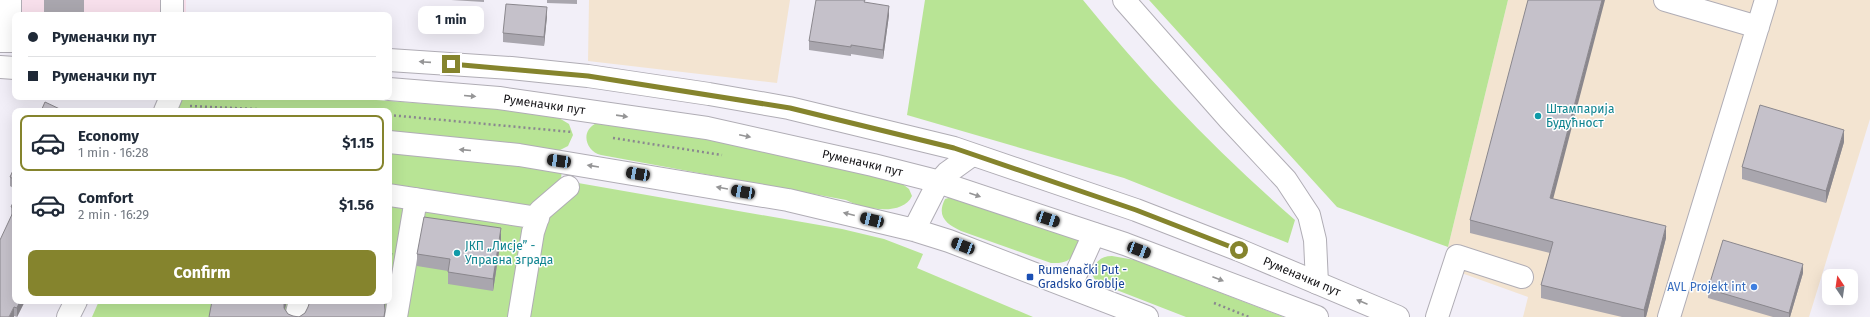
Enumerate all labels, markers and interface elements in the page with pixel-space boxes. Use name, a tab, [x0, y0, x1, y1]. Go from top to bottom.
callout: 1 min	[418, 6, 484, 34]
text: 1 min	[435, 12, 467, 27]
text: Руменачки пут	[52, 28, 156, 46]
route end	[442, 55, 460, 73]
one-way arrow	[418, 59, 431, 66]
text: Руменачки пут	[52, 67, 156, 85]
street label: Руменачки пут	[502, 92, 587, 117]
one-way arrow	[464, 93, 476, 99]
place label: Штампарија Будућност	[1546, 102, 1614, 130]
marker: Штампарија Будућност	[1533, 111, 1543, 121]
one-way arrow	[616, 113, 629, 119]
icon: car	[30, 125, 66, 161]
text: Economy	[78, 127, 139, 145]
one-way arrow	[739, 133, 751, 139]
text: $1.15	[342, 134, 374, 152]
text: 1 min · 16:28	[78, 145, 149, 160]
one-way arrow	[458, 146, 471, 153]
street label: Руменачки пут	[821, 147, 905, 180]
car	[546, 153, 572, 169]
one-way arrow	[587, 163, 600, 169]
car	[625, 166, 651, 182]
car	[730, 184, 756, 200]
one-way arrow	[715, 185, 728, 191]
icon: car	[30, 187, 66, 223]
text: Comfort	[78, 189, 134, 207]
one-way arrow	[970, 192, 982, 198]
text: $1.56	[339, 196, 374, 214]
text: 2 min · 16:29	[78, 207, 149, 222]
car	[1035, 210, 1061, 228]
one-way arrow	[843, 211, 855, 217]
car	[859, 211, 885, 229]
car	[950, 236, 976, 256]
place label: ЈКП „Лисје” - Управна зграда	[465, 239, 553, 267]
car	[1126, 240, 1152, 260]
route start	[1230, 241, 1248, 259]
marker: ЈКП „Лисје” - Управна зграда	[452, 248, 462, 258]
button: Confirm	[28, 250, 376, 296]
street label: Руменачки пут	[1261, 254, 1343, 299]
place label: Rumenački Put - Gradsko Groblje	[1038, 263, 1127, 291]
north arrow	[1822, 269, 1858, 305]
map controls	[1822, 269, 1858, 305]
marker: Rumenački Put - Gradsko Groblje	[1025, 272, 1035, 282]
one-way arrow	[1212, 277, 1224, 283]
place label: AVL Projekt int	[1667, 280, 1747, 294]
marker: AVL Projekt int	[1749, 282, 1759, 292]
one-way arrow	[1357, 299, 1368, 305]

